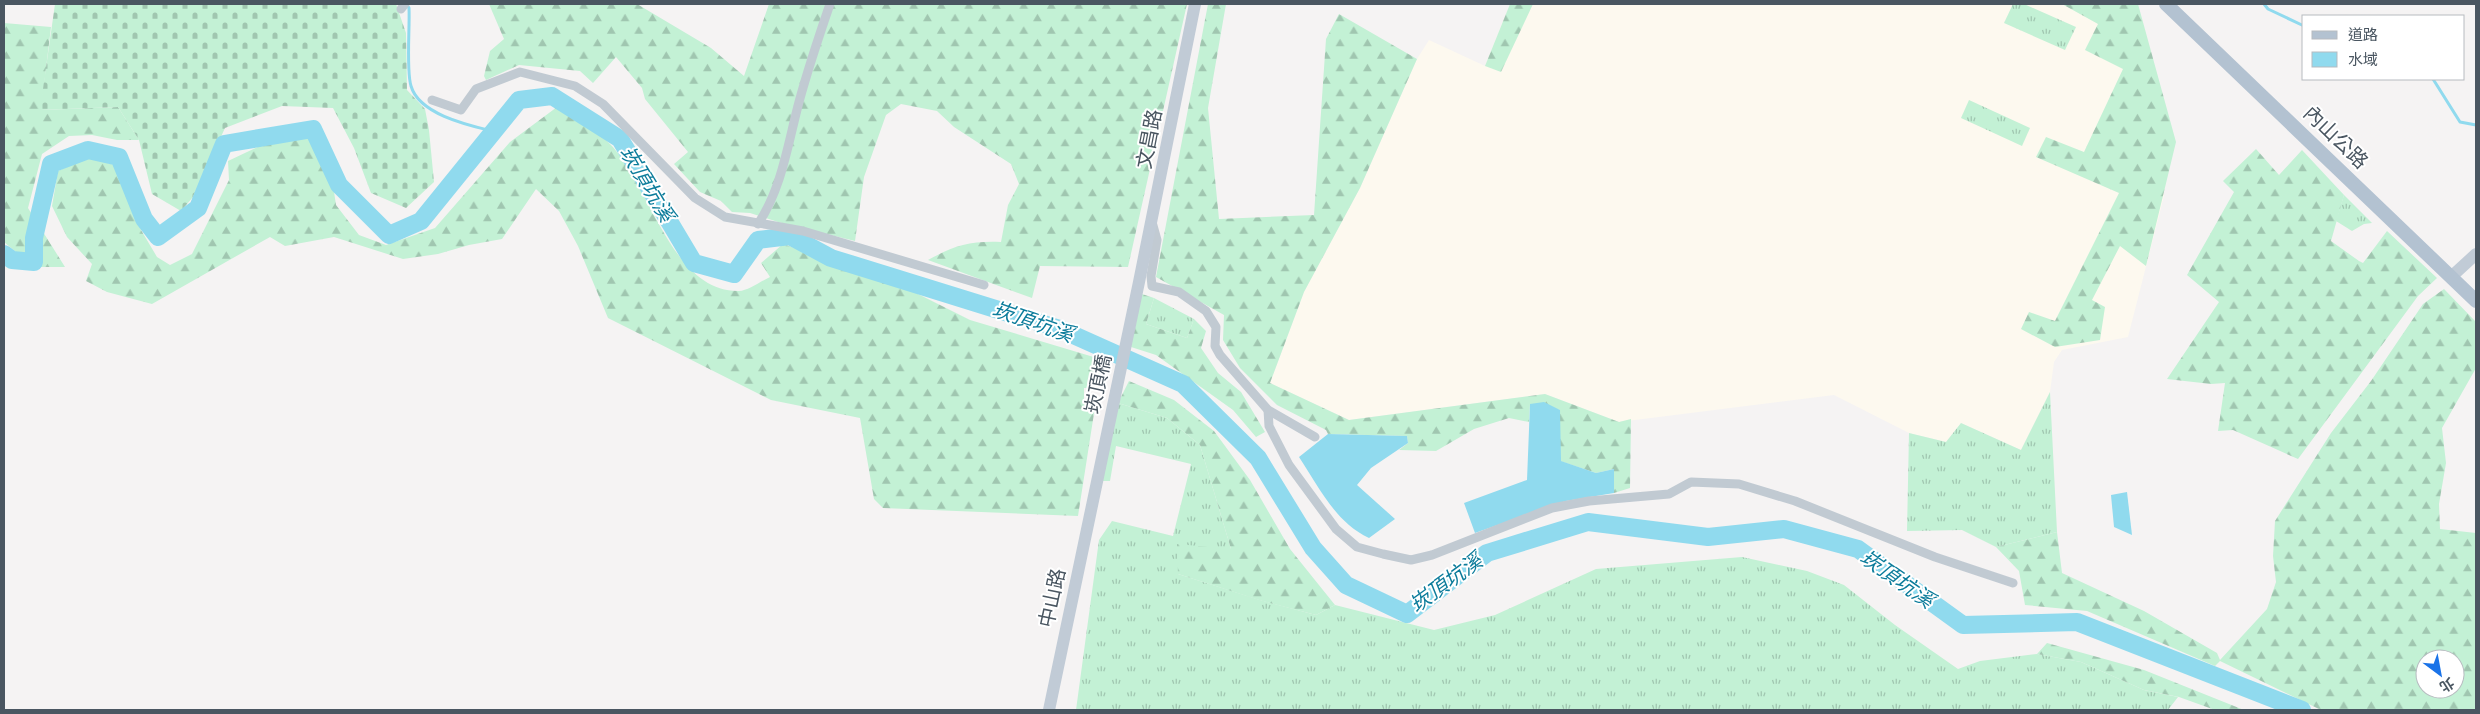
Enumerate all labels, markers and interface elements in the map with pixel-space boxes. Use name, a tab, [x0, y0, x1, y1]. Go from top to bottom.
legend	[2302, 15, 2465, 80]
text: 道路	[2348, 24, 2378, 46]
text: 水域	[2348, 49, 2378, 71]
street label: 內山公路	[2297, 99, 2374, 176]
street label: 文昌路	[1130, 107, 1169, 171]
water label: 崁頂坑溪	[613, 140, 683, 230]
water label: 崁頂坑溪	[988, 294, 1080, 351]
street label: 崁頂橋	[1078, 352, 1119, 416]
water label: 崁頂坑溪	[1854, 543, 1942, 617]
water label: 崁頂坑溪	[1403, 544, 1491, 620]
street label: 中山路	[1032, 566, 1073, 630]
north arrow	[2415, 649, 2465, 699]
text: 北	[2436, 673, 2458, 697]

